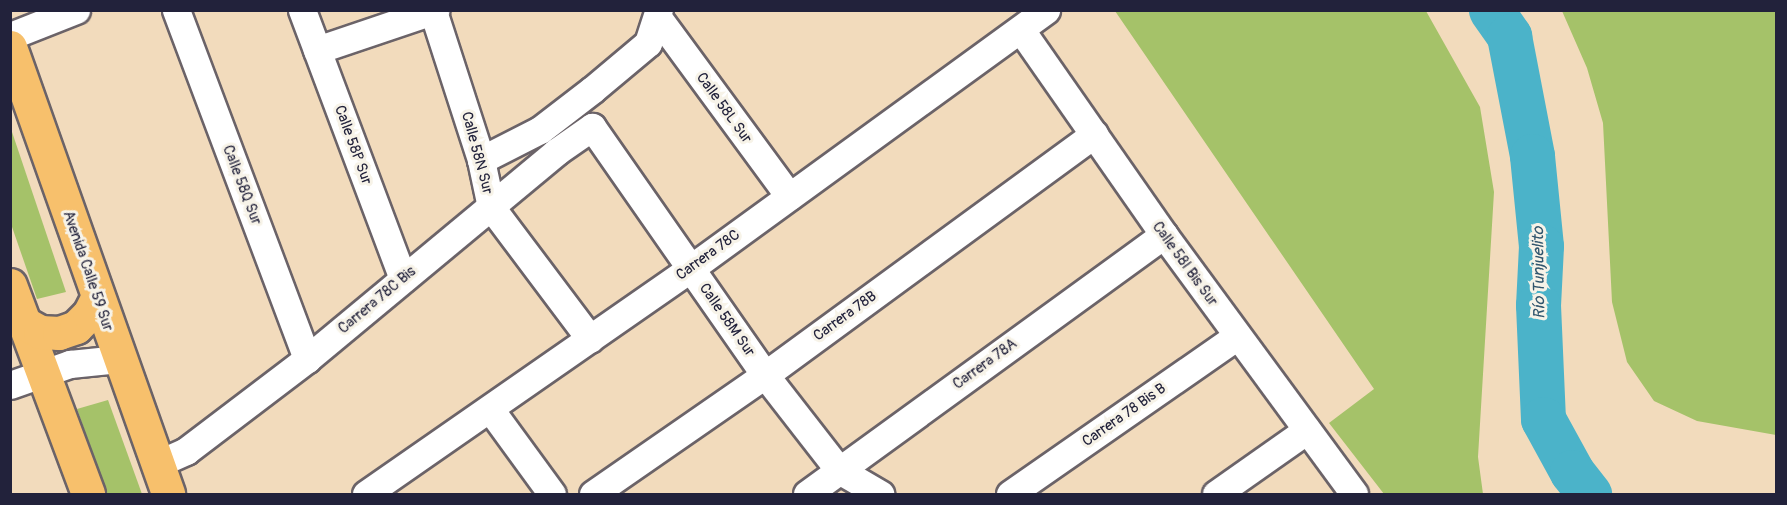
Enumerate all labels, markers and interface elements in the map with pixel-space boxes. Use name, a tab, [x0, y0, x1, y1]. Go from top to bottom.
street label: Calle 58L Sur	[692, 69, 756, 147]
street label: Calle 58P Sur	[330, 103, 376, 187]
street label: Calle 58N Sur	[457, 110, 497, 196]
street label: Calle 58Q Sur	[219, 143, 265, 227]
street label: Avenida Calle 59 Sur	[59, 208, 117, 334]
street label: Calle 58I Bis Sur	[1148, 218, 1222, 310]
street label: Carrera 78C	[673, 226, 743, 284]
water label: Río Tunjuelito	[1529, 227, 1549, 319]
street label: Carrera 78C Bis	[335, 262, 419, 338]
street label: Calle 58M Sur	[695, 280, 759, 360]
street label: Carrera 78B	[810, 287, 880, 345]
street label: Carrera 78A	[949, 335, 1021, 393]
street label: Carrera 78 Bis B	[1079, 380, 1169, 450]

